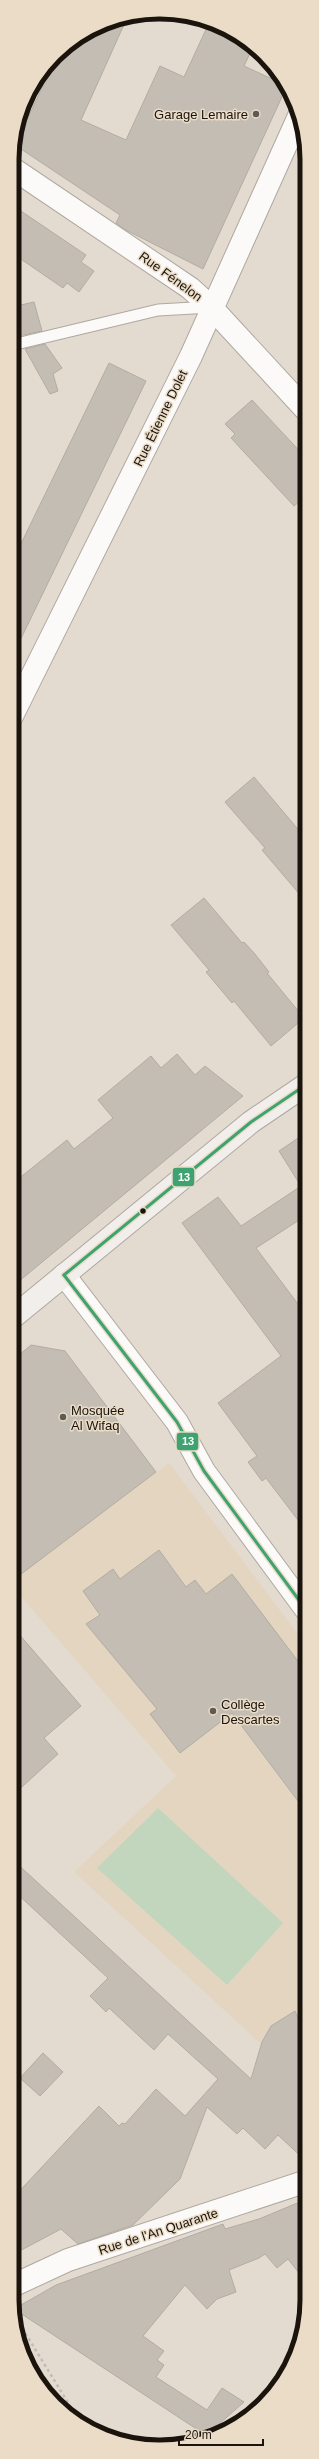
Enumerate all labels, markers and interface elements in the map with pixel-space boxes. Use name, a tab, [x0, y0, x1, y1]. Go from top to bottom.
place label: Garage Lemaire	[154, 107, 248, 122]
marker: Garage Lemaire	[251, 109, 261, 119]
street label: Rue Fénelon	[136, 248, 205, 304]
street label: Rue Étienne Dolet	[131, 367, 190, 469]
line badge: 13	[172, 1167, 195, 1187]
text: 13	[178, 1171, 190, 1183]
unlabelled marker	[138, 1206, 148, 1216]
place label: Mosquée Al Wifaq	[71, 1403, 124, 1433]
marker: Mosquée Al Wifaq	[58, 1412, 68, 1422]
line badge: 13	[176, 1432, 199, 1451]
text: 13	[182, 1435, 194, 1447]
place label: Collège Descartes	[221, 1697, 280, 1727]
marker: Collège Descartes	[208, 1706, 218, 1716]
street label: Rue de l'An Quarante	[97, 2205, 220, 2258]
scale bar	[179, 2421, 263, 2447]
text: 20 m	[185, 2428, 212, 2442]

